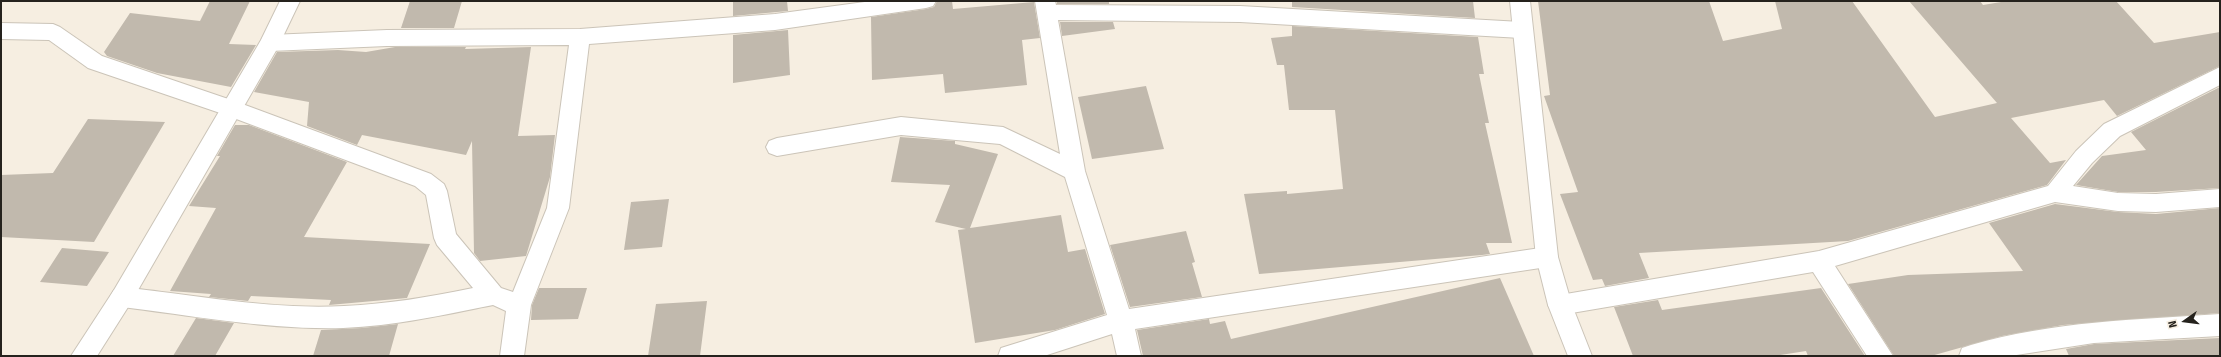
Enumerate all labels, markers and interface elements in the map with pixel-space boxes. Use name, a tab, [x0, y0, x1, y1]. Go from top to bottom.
north arrow	[2165, 301, 2205, 341]
text: N	[2166, 319, 2180, 329]

